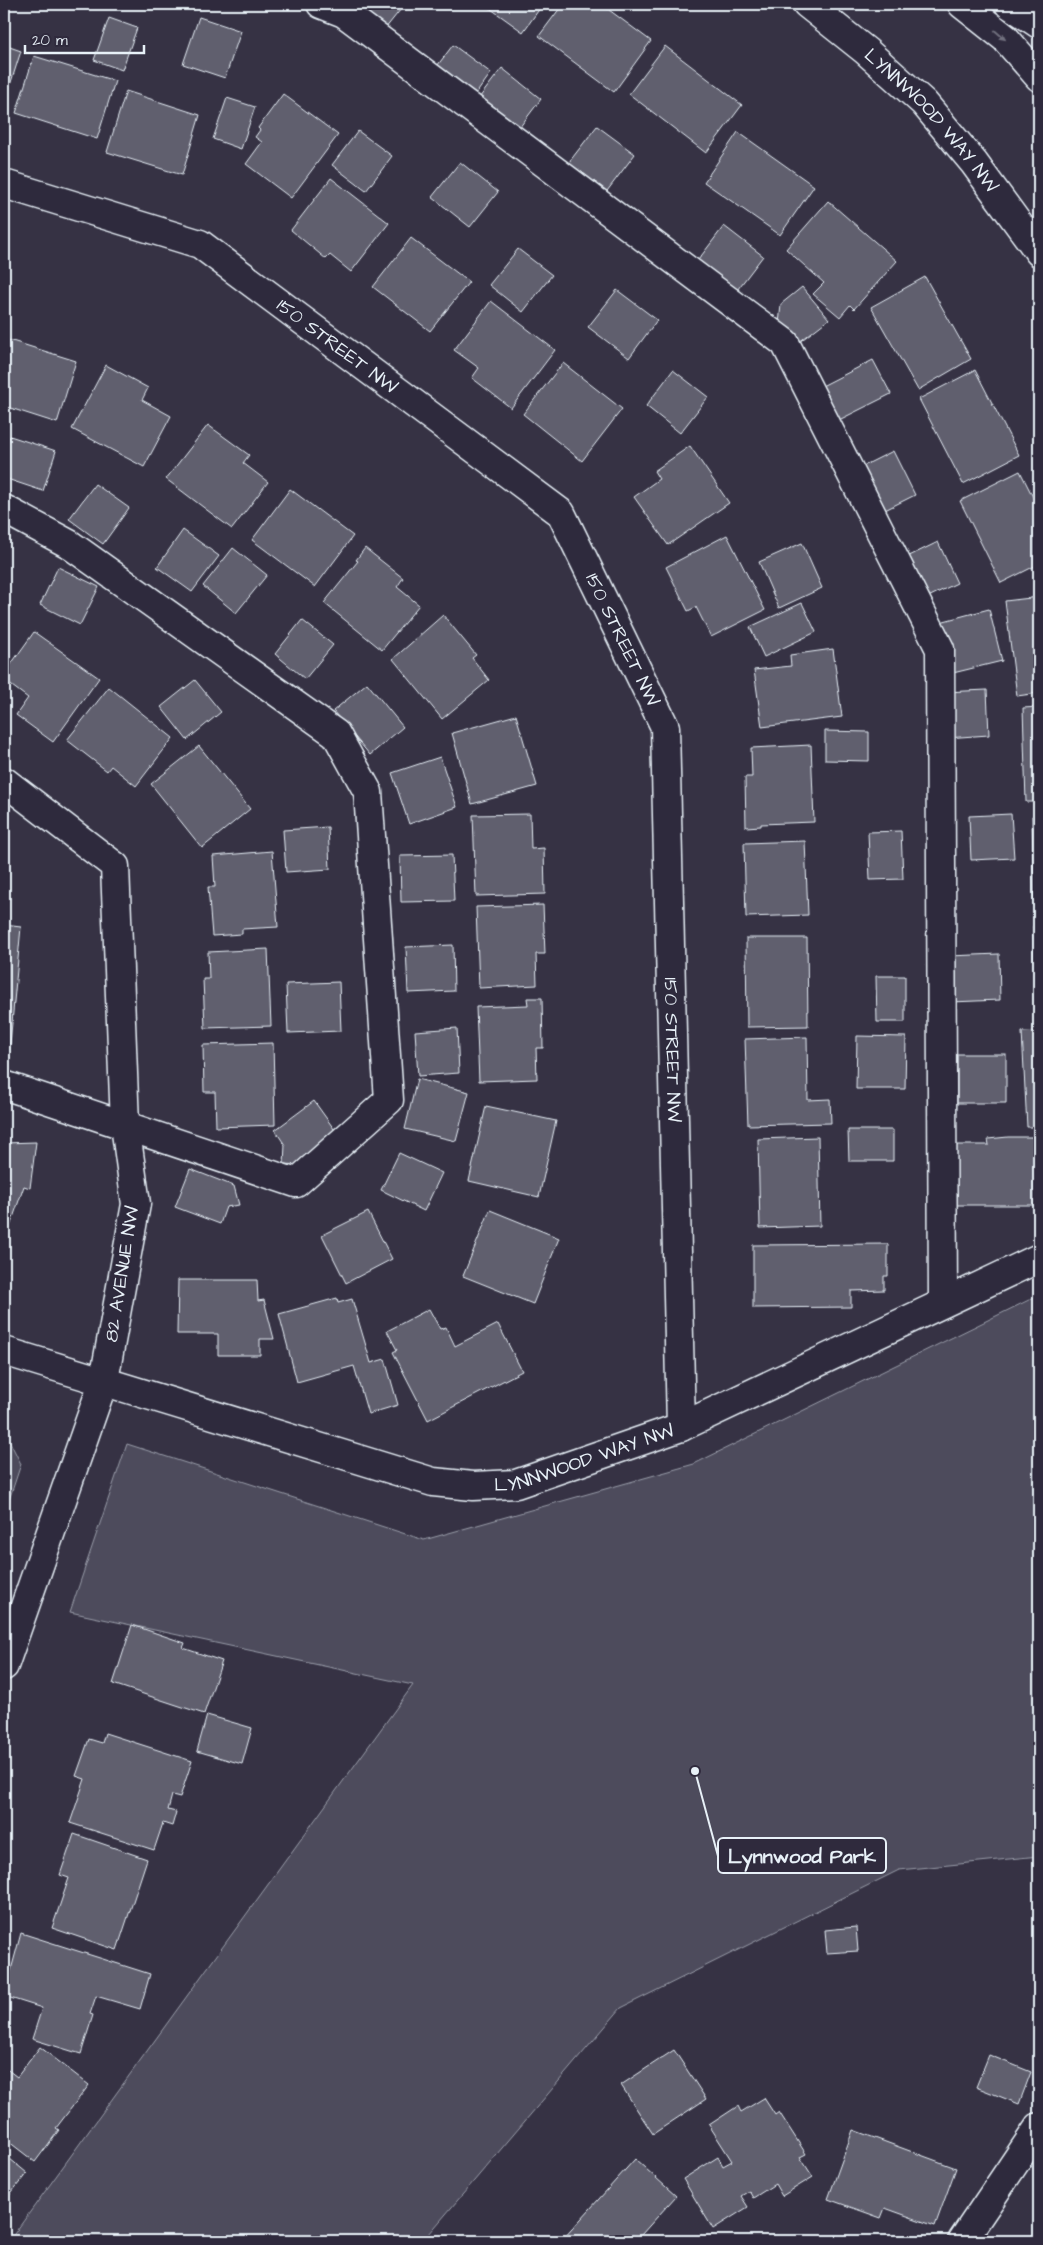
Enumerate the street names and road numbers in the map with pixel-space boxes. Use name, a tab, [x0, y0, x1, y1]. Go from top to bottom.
street label: LYNNWOOD WAY NW	[858, 42, 1005, 198]
street label: 150 STREET NW	[271, 292, 403, 400]
street label: 150 STREET NW	[579, 569, 666, 711]
street label: 150 STREET NW	[657, 977, 688, 1123]
street label: 82 AVENUE NW	[98, 1204, 146, 1344]
street label: LYNNWOOD WAY NW	[494, 1417, 678, 1498]

